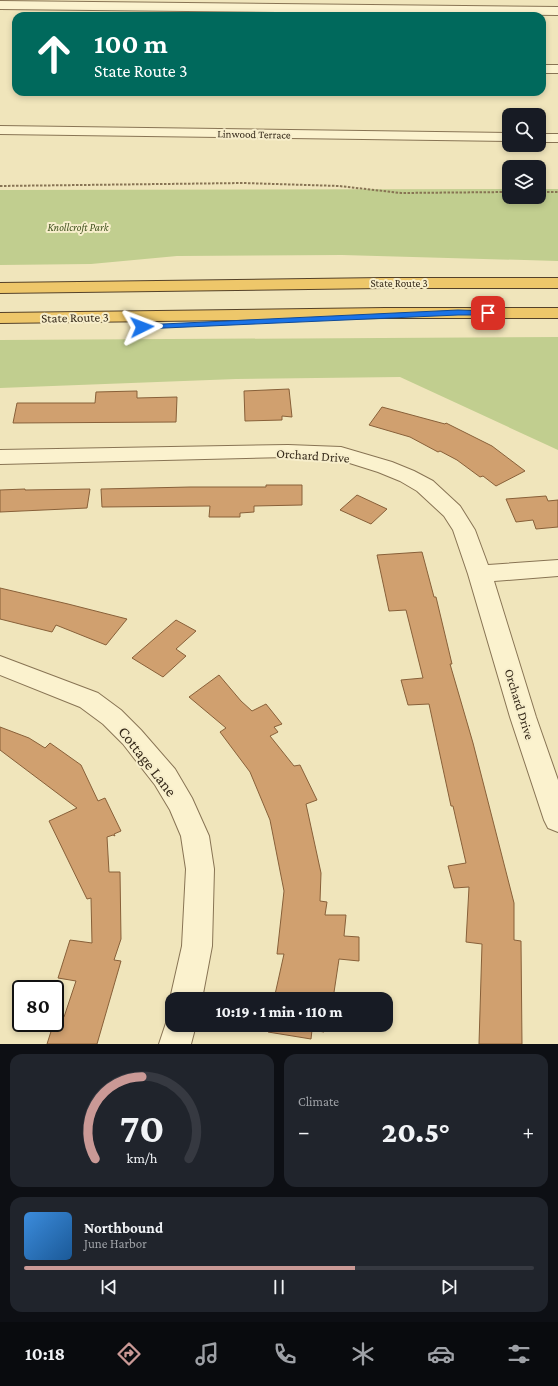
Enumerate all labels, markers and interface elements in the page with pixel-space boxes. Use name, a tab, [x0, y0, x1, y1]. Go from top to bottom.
icon: ahead	[28, 28, 80, 80]
text: 100 m	[94, 28, 168, 59]
text: State Route 3	[94, 61, 188, 81]
map controls	[502, 108, 546, 204]
button: search	[502, 108, 546, 152]
street label: Linwood Terrace	[217, 127, 291, 141]
button: layers	[502, 160, 546, 204]
park label: Knollcroft Park	[47, 221, 110, 234]
street label: State Route 3	[370, 277, 428, 289]
pin	[471, 296, 505, 330]
icon: arrive	[477, 302, 499, 324]
position arrow	[121, 306, 163, 348]
street label: State Route 3	[41, 309, 109, 326]
street label: Orchard Drive	[276, 445, 350, 466]
street label: Orchard Drive	[502, 667, 537, 742]
street label: Cottage Lane	[114, 723, 180, 800]
speed limit sign: 80	[12, 980, 64, 1032]
text: 10:19 · 1 min · 110 m	[216, 1004, 342, 1020]
text: Climate	[298, 1094, 339, 1109]
text: 70	[120, 1104, 164, 1150]
text: 20.5°	[382, 1115, 450, 1148]
text: −	[298, 1119, 310, 1144]
text: +	[522, 1119, 534, 1144]
text: km/h	[127, 1149, 158, 1165]
text: Northbound	[84, 1220, 163, 1236]
text: June Harbor	[84, 1236, 147, 1251]
icon: previous	[98, 1276, 120, 1298]
icon: pause	[268, 1276, 290, 1298]
icon: next	[438, 1276, 460, 1298]
icon: directions	[115, 1340, 143, 1368]
icon: music	[193, 1340, 221, 1368]
icon: phone	[271, 1340, 299, 1368]
icon: climate	[349, 1340, 377, 1368]
icon: car	[427, 1340, 455, 1368]
icon: filters	[505, 1340, 533, 1368]
text: 10:18	[25, 1344, 65, 1364]

